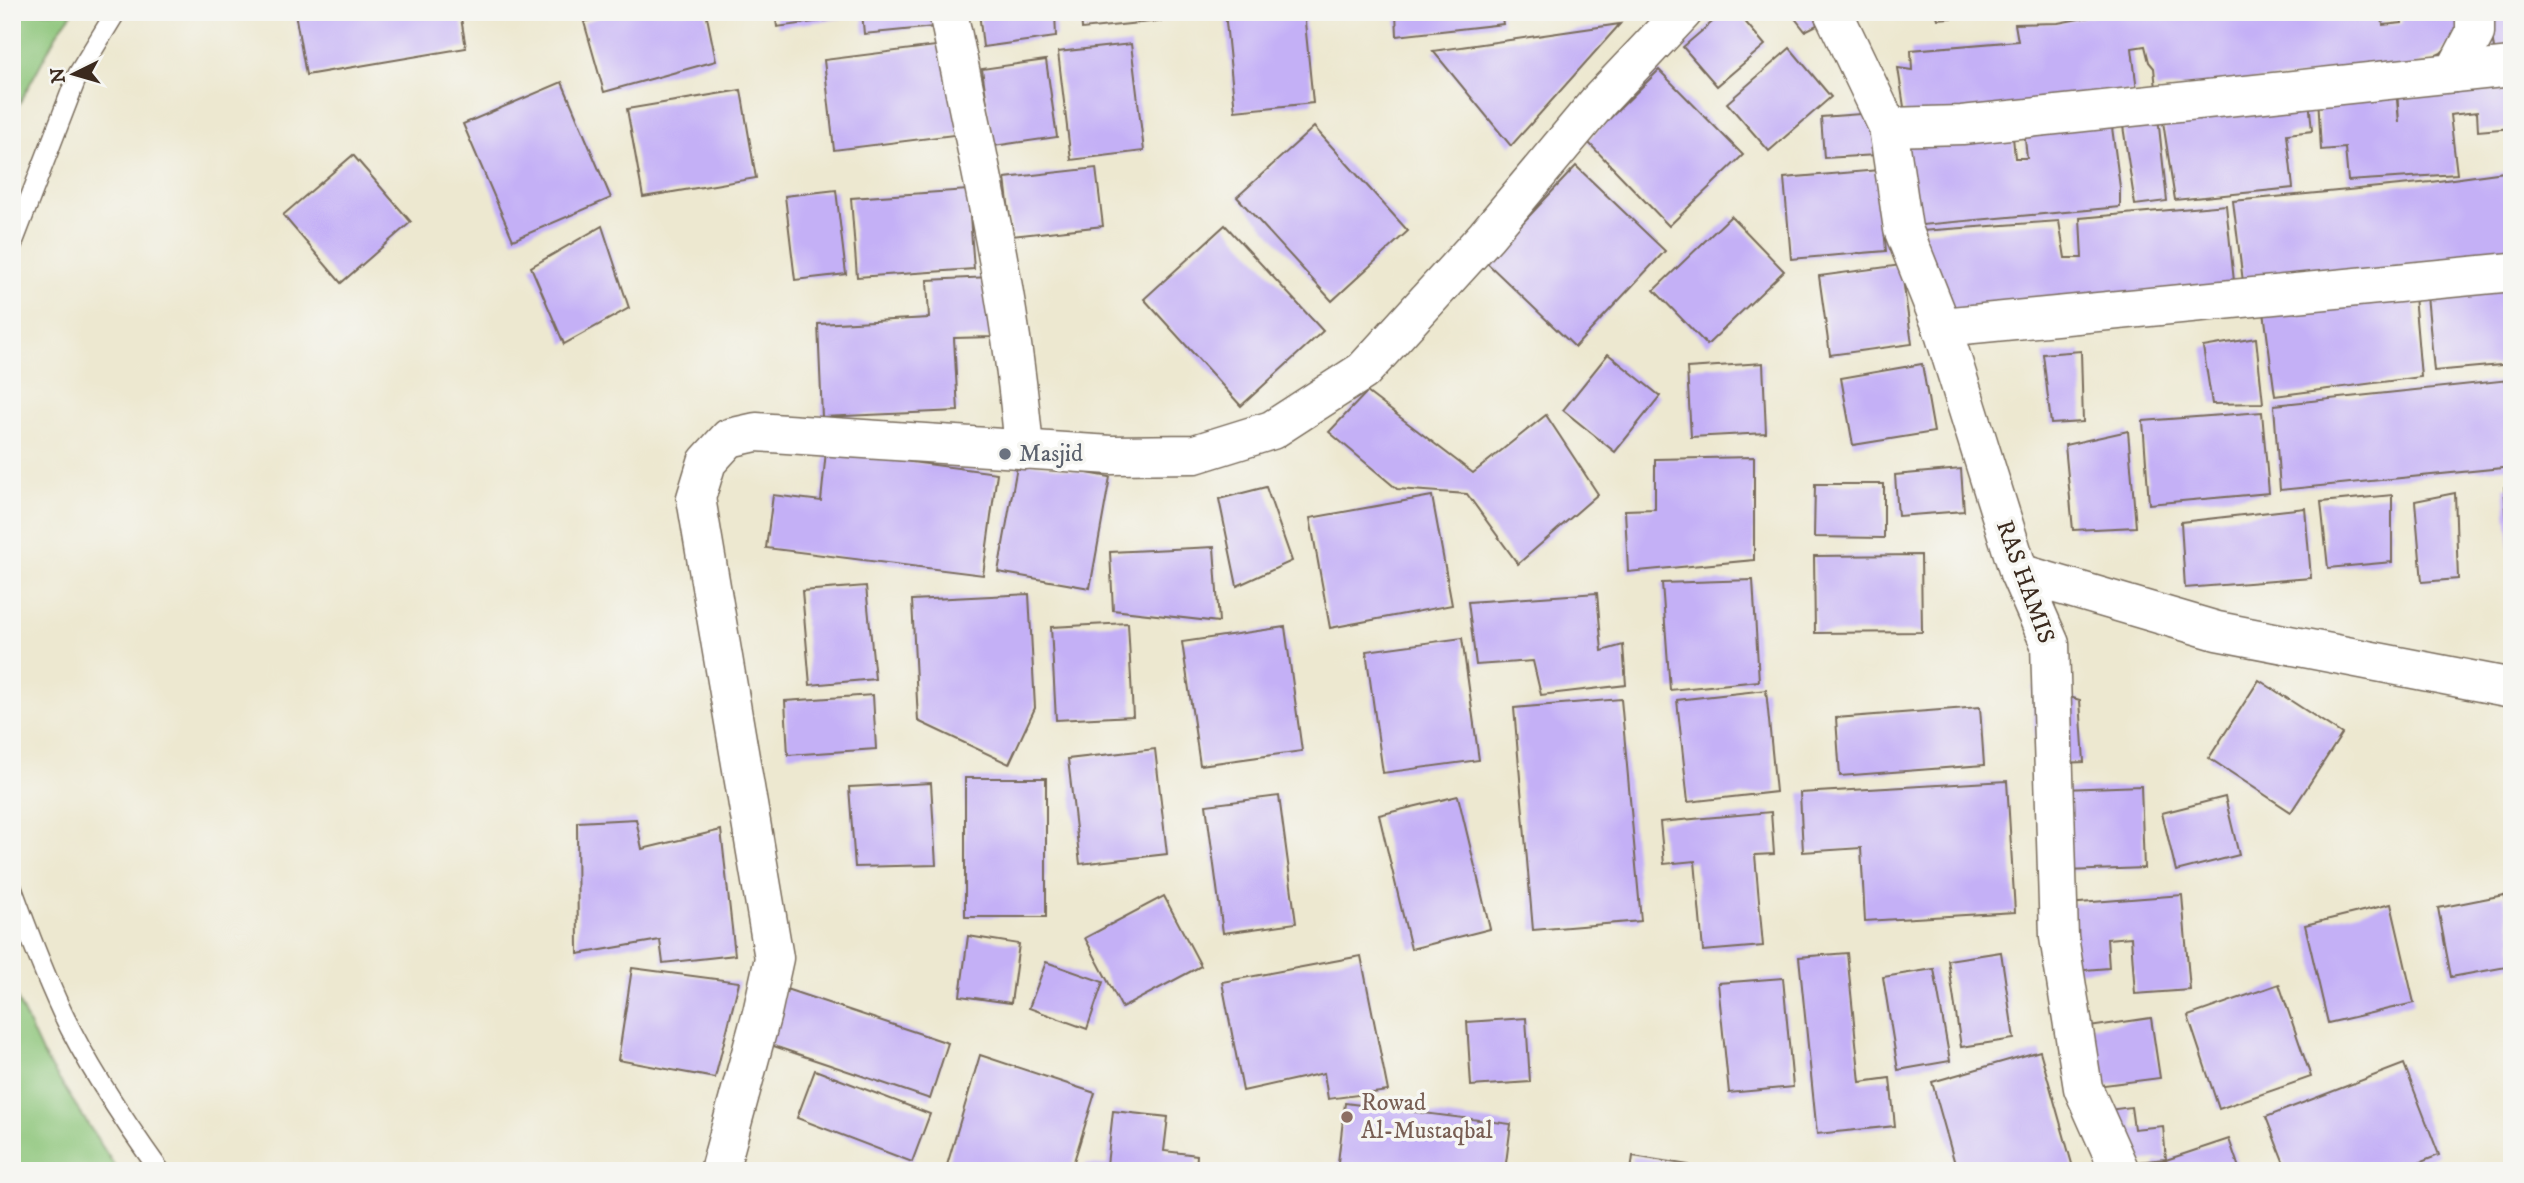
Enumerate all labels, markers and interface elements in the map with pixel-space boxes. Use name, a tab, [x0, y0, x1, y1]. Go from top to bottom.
north arrow	[38, 38, 108, 108]
text: N	[46, 66, 71, 84]
place label: Masjid	[1019, 439, 1083, 469]
marker: Masjid	[997, 446, 1013, 462]
street label: RAS HAMIS	[1989, 516, 2061, 648]
place label: Rowad Al-Mustaqbal	[1361, 1088, 1494, 1146]
marker: Rowad Al-Mustaqbal	[1339, 1109, 1355, 1125]

